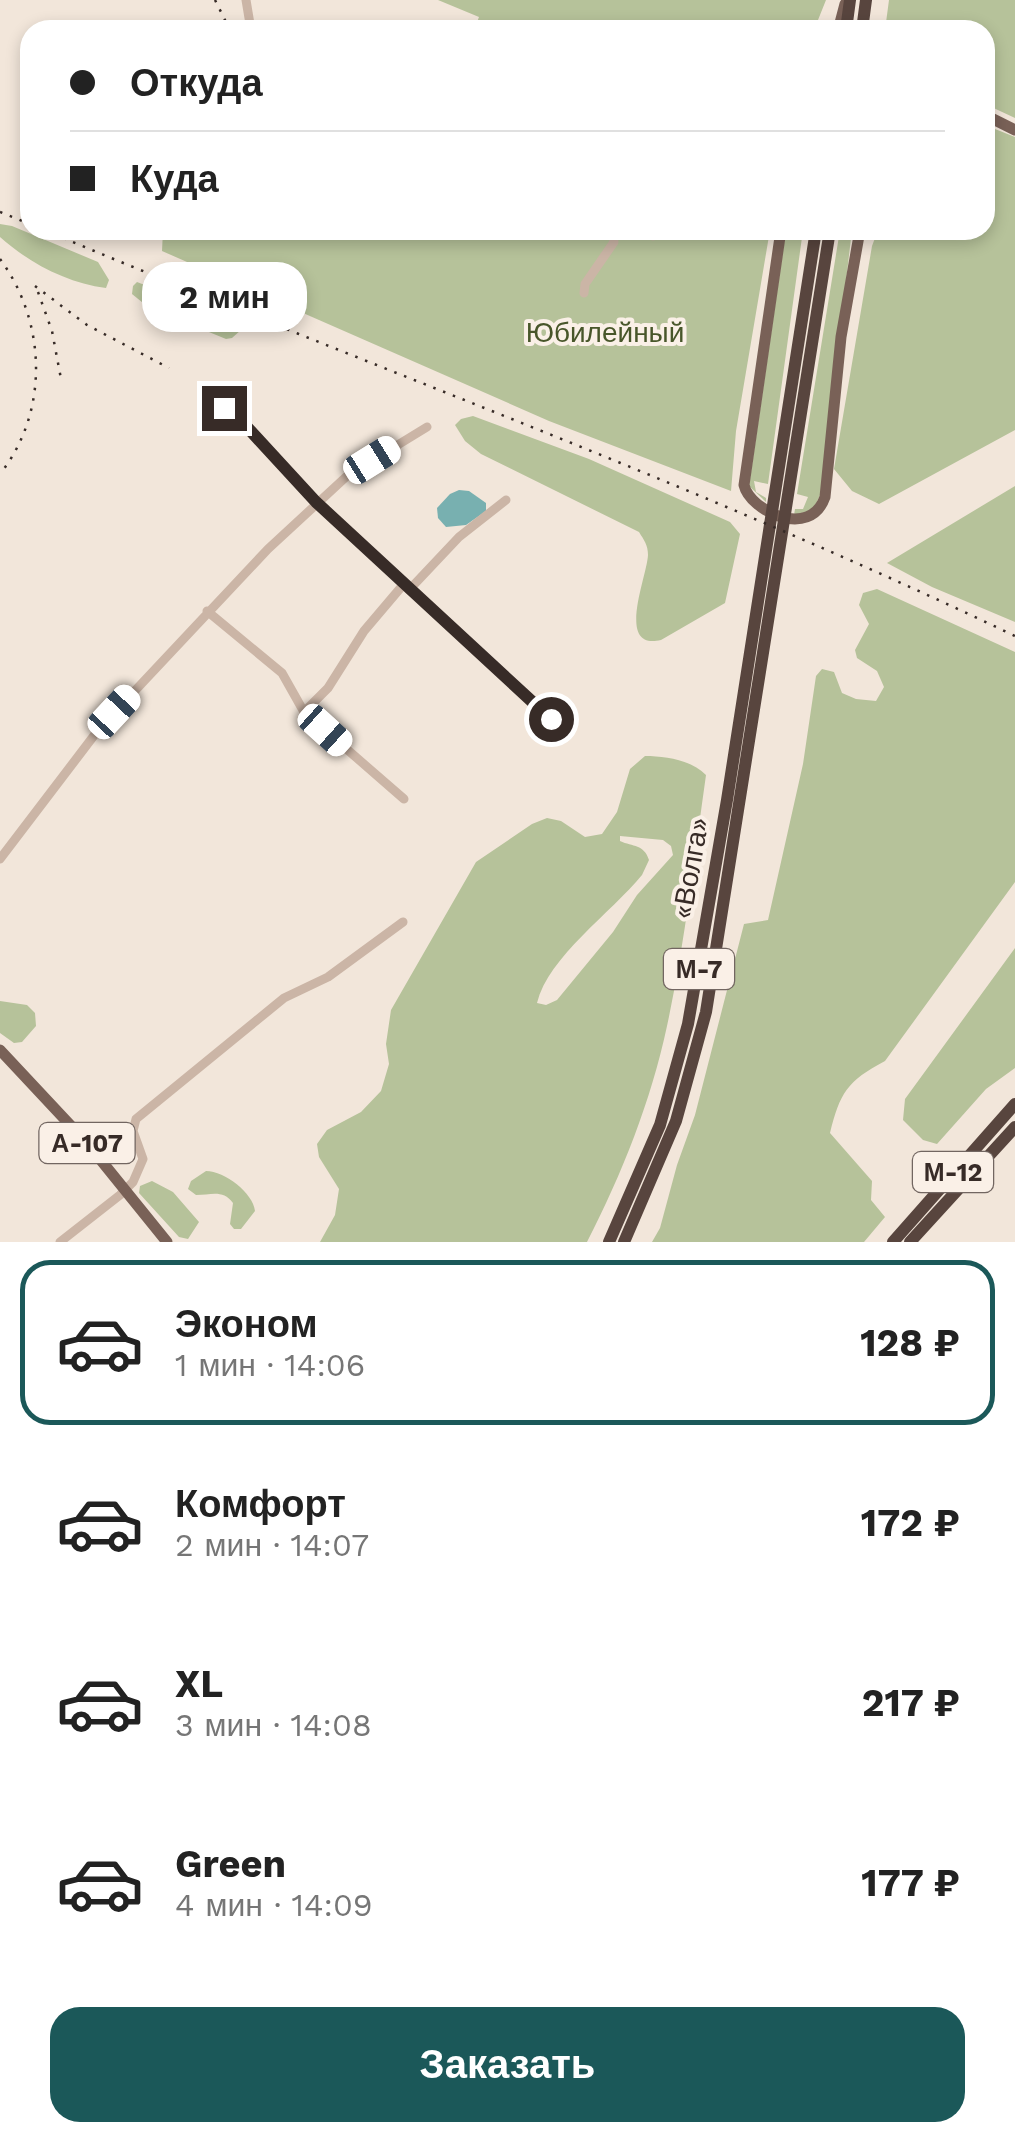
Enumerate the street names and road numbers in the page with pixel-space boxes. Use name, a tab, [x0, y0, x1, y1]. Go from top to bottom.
street label: «Волга»	[665, 815, 716, 922]
road number: М-7	[664, 949, 734, 989]
road number: А-107	[39, 1123, 134, 1163]
road number: М-12	[913, 1152, 993, 1192]

